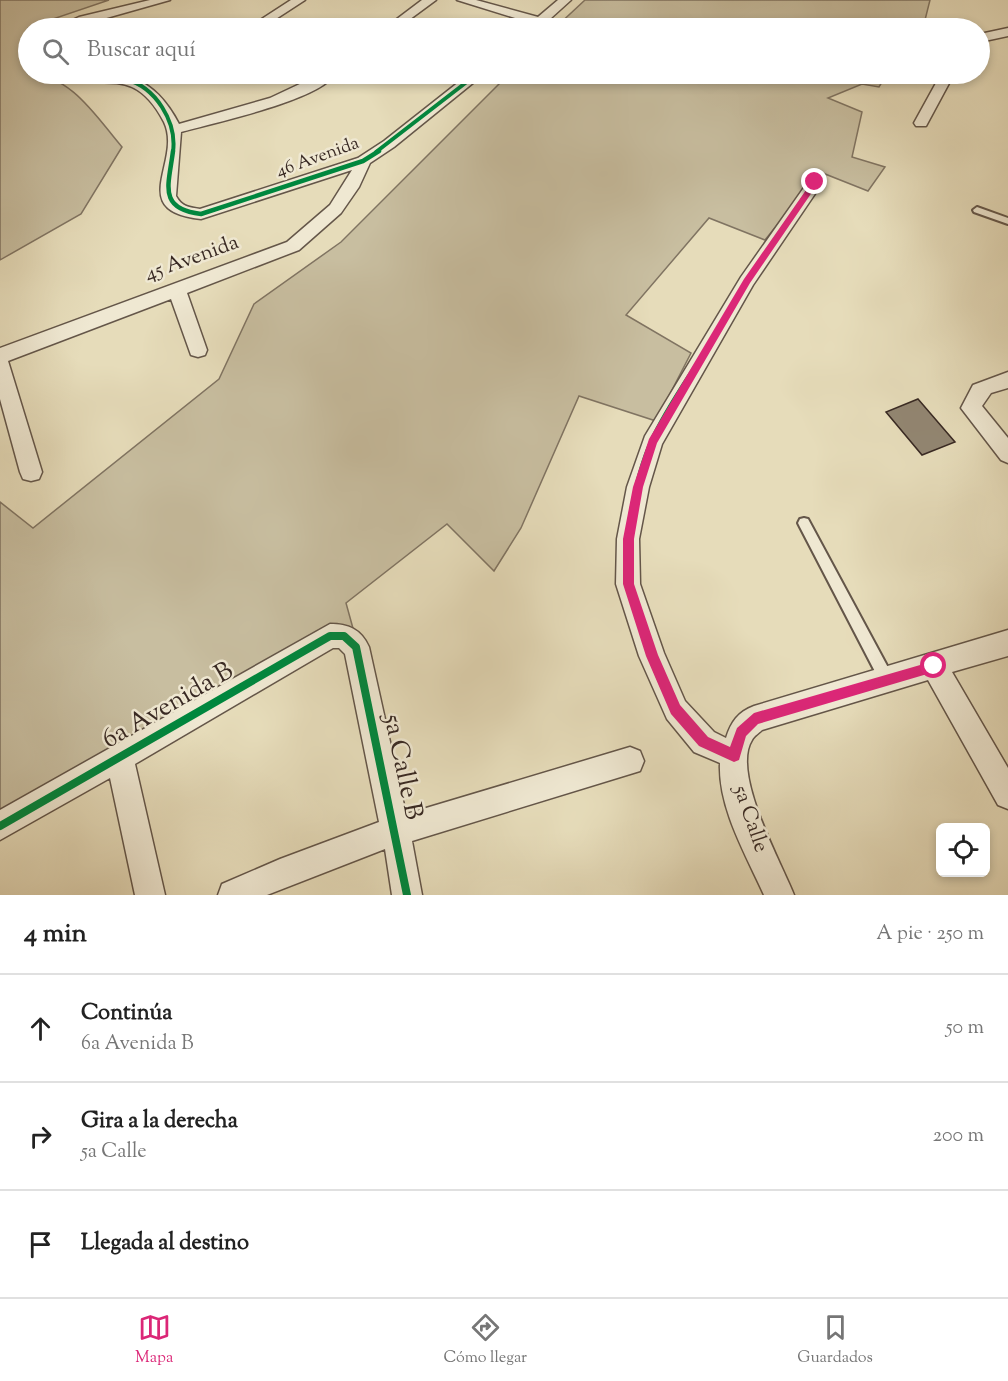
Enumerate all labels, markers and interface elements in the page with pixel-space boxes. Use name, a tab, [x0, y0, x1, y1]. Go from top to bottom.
search box	[18, 18, 990, 84]
icon: search	[39, 35, 72, 68]
text: Buscar aquí	[87, 35, 196, 67]
street label: 46 Avenida	[273, 131, 363, 185]
route end	[801, 168, 827, 194]
street label: 45 Avenida	[141, 228, 244, 290]
route start	[920, 652, 946, 678]
street label: 6a Avenida B	[95, 653, 241, 759]
street label: 5a Calle B	[372, 709, 431, 823]
street label: 5a Calle	[724, 781, 775, 856]
map controls	[936, 823, 990, 877]
button: locate	[936, 823, 990, 877]
text: 4 min	[24, 916, 87, 953]
text: A pie · 250 m	[876, 920, 984, 949]
text: Continúa	[81, 998, 172, 1030]
icon: ahead	[24, 1012, 57, 1045]
text: 50 m	[946, 1014, 984, 1043]
text: 6a Avenida B	[81, 1030, 194, 1059]
text: Gira a la derecha	[81, 1106, 238, 1138]
icon: right	[24, 1120, 57, 1153]
text: 200 m	[933, 1122, 984, 1151]
text: 5a Calle	[81, 1138, 147, 1167]
icon: arrive	[24, 1228, 57, 1261]
text: Llegada al destino	[81, 1228, 249, 1260]
tab: Mapa	[135, 1311, 173, 1370]
tab: Cómo llegar	[443, 1311, 527, 1370]
tab: Guardados	[797, 1311, 873, 1370]

